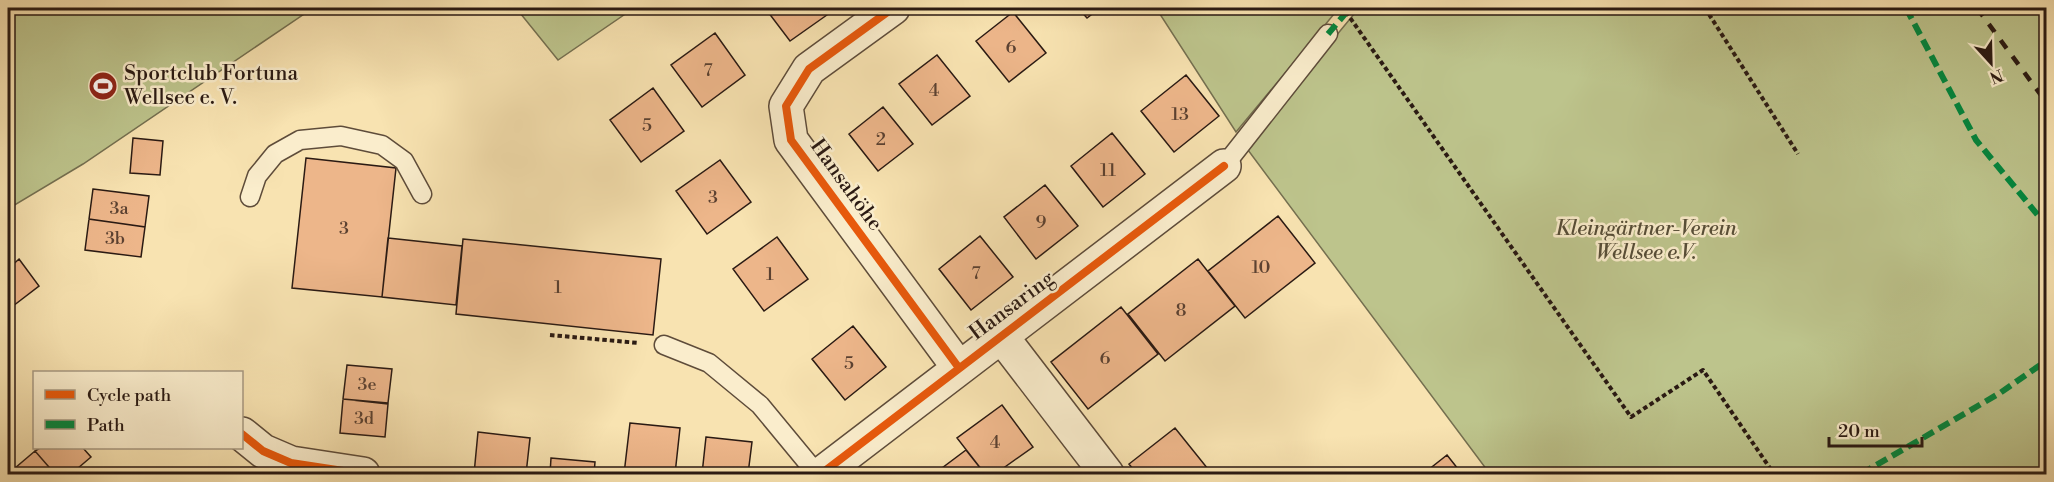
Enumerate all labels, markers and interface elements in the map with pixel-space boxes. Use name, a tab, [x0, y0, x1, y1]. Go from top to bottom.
north arrow	[1961, 33, 2021, 93]
house number: 6	[1006, 36, 1017, 59]
house number: 7	[703, 59, 713, 82]
place label: Sportclub Fortuna Wellsee e. V.	[123, 61, 298, 111]
text: N	[1986, 64, 2006, 88]
sports icon: Sportclub Fortuna Wellsee e. V.	[87, 70, 119, 102]
house number: 4	[929, 79, 940, 102]
house number: 13	[1171, 103, 1189, 126]
house number: 5	[642, 114, 652, 137]
house number: 2	[876, 128, 886, 151]
street label: Hansahöhe	[804, 134, 888, 236]
house number: 11	[1100, 159, 1116, 182]
house number: 3	[708, 186, 718, 209]
house number: 3a	[109, 197, 129, 220]
house number: 9	[1036, 211, 1047, 234]
park label: Kleingärtner-Verein Wellsee e.V.	[1555, 216, 1737, 266]
house number: 3	[339, 217, 349, 240]
house number: 3b	[105, 227, 125, 250]
house number: 10	[1251, 256, 1271, 279]
house number: 7	[971, 262, 981, 285]
house number: 1	[766, 263, 774, 286]
street label: Hansaring	[964, 266, 1060, 346]
house number: 1	[554, 276, 562, 299]
house number: 8	[1175, 299, 1187, 322]
house number: 6	[1100, 347, 1111, 370]
house number: 5	[844, 352, 854, 375]
legend	[33, 371, 243, 449]
house number: 3e	[357, 373, 377, 396]
text: Cycle path	[87, 384, 171, 407]
house number: 3d	[354, 407, 375, 430]
scale bar	[1829, 410, 1922, 448]
text: Path	[87, 414, 125, 437]
text: 20 m	[1838, 420, 1880, 443]
house number: 4	[990, 431, 1001, 454]

